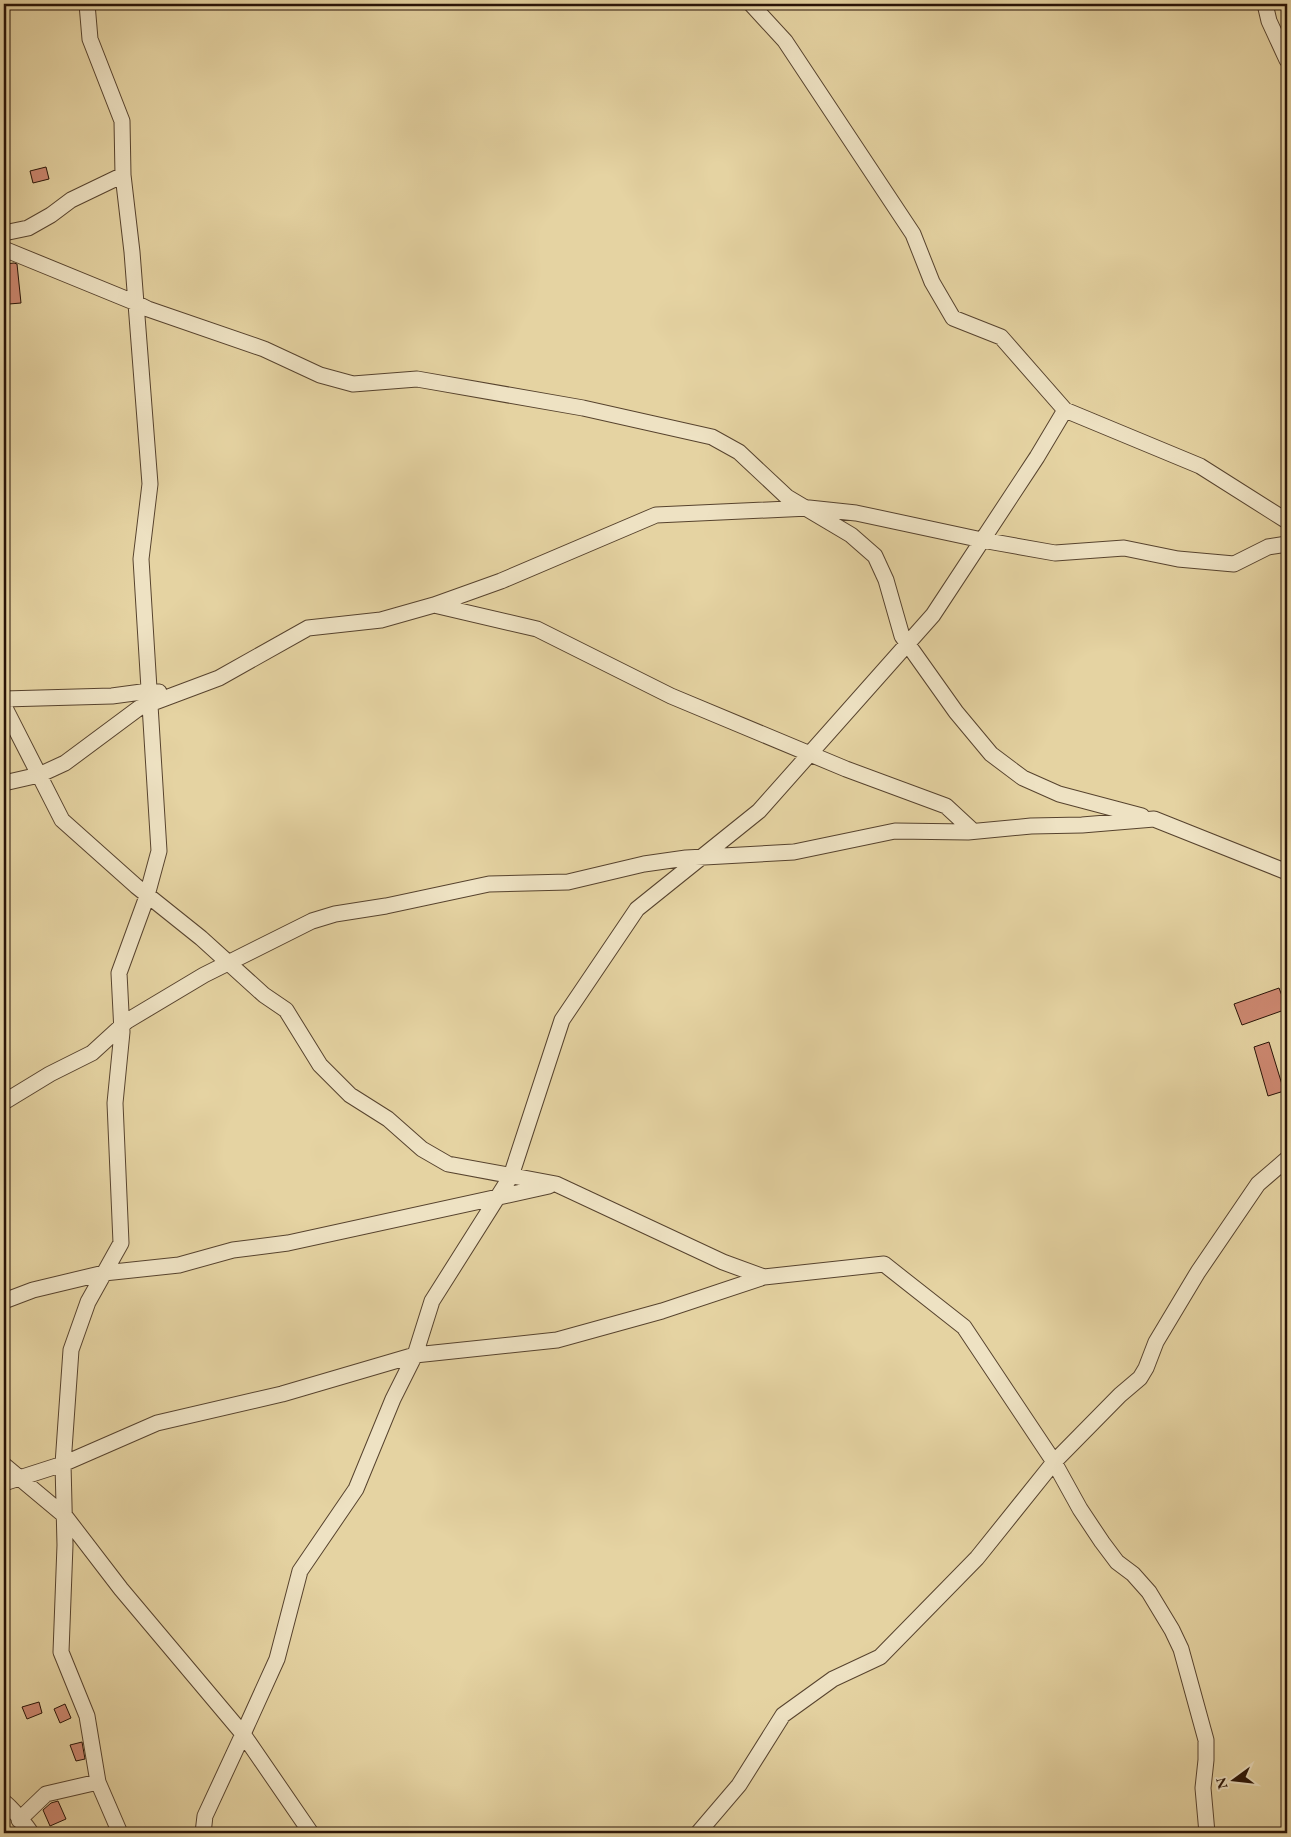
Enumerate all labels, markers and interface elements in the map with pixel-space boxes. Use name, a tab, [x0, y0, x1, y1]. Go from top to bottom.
north arrow	[1208, 1754, 1258, 1804]
text: N	[1211, 1775, 1232, 1791]

